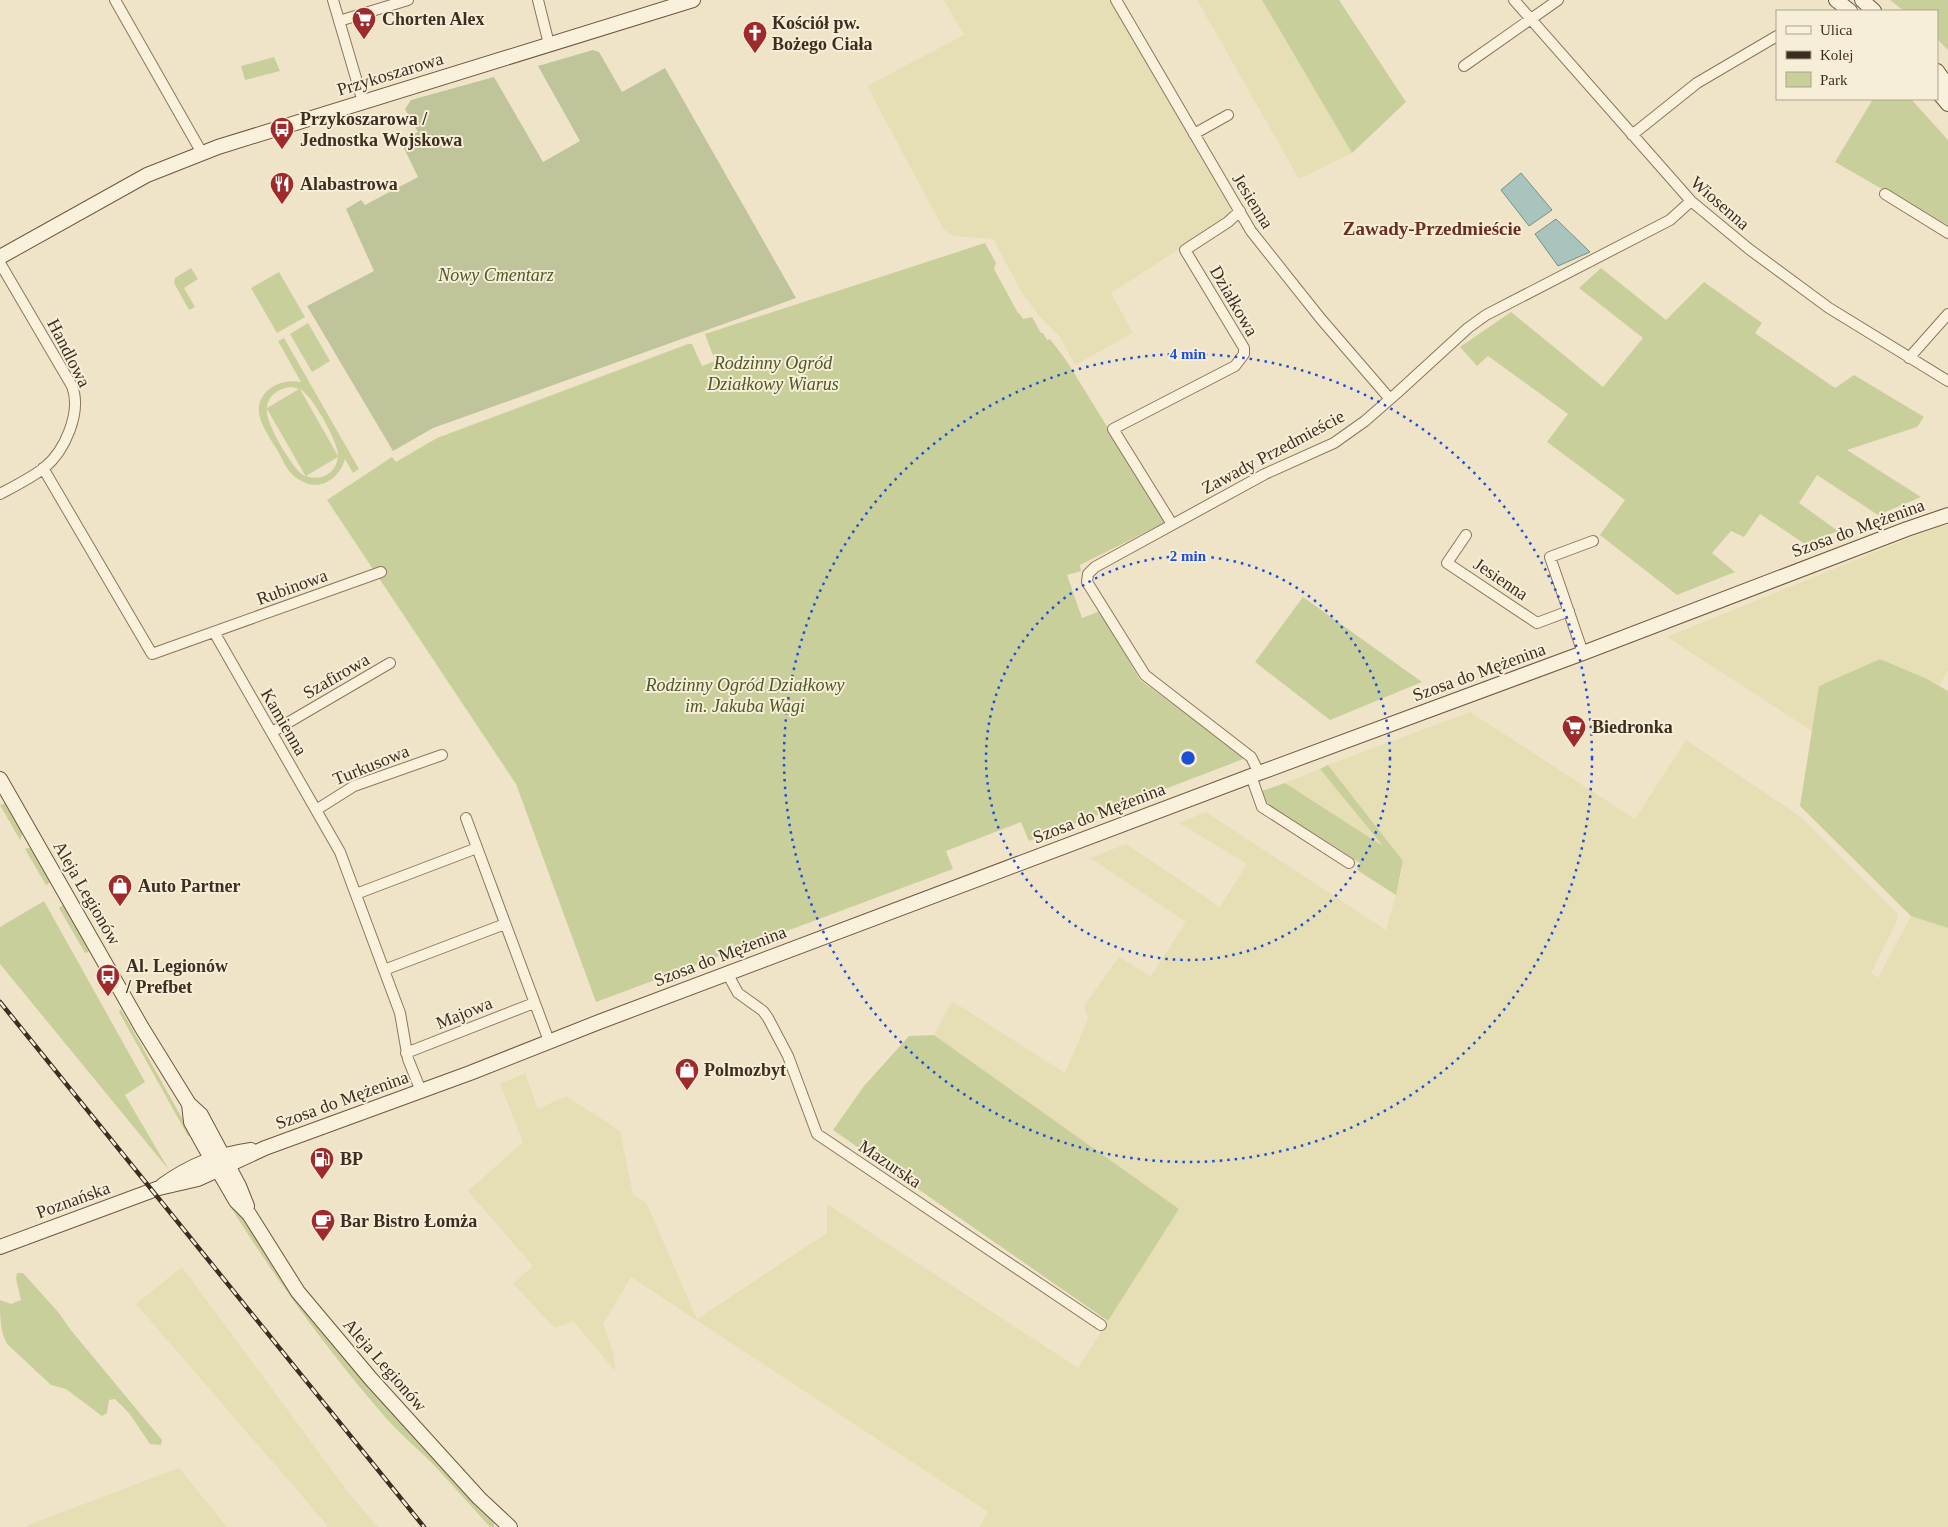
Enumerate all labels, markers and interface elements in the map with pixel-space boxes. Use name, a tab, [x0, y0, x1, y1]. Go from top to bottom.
supermarket icon: Chorten Alex	[351, 6, 377, 40]
place label: Chorten Alex	[382, 9, 485, 29]
legend	[1776, 10, 1938, 100]
place label: Kościół pw. Bożego Ciała	[772, 13, 873, 54]
church icon: Kościół pw. Bożego Ciała	[742, 20, 768, 54]
text: Ulica	[1820, 22, 1853, 38]
text: Kolej	[1820, 47, 1853, 63]
street label: Przykoszarowa	[334, 48, 446, 100]
text: Park	[1820, 72, 1848, 88]
place label: Przykoszarowa / Jednostka Wojskowa	[300, 109, 462, 150]
bus stop icon: Przykoszarowa / Jednostka Wojskowa	[269, 116, 295, 150]
street label: Jesienna	[1228, 170, 1278, 232]
restaurant icon: Alabastrowa	[269, 171, 295, 205]
street label: Wiosenna	[1687, 172, 1753, 234]
place label: Alabastrowa	[300, 174, 398, 194]
district label: Zawady-Przedmieście	[1343, 218, 1521, 239]
street label: Działkowa	[1206, 262, 1262, 340]
park label: Nowy Cmentarz	[437, 265, 554, 285]
street label: Handlowa	[43, 315, 95, 391]
text: 4 min	[1170, 346, 1207, 362]
park label: Rodzinny Ogród Działkowy Wiarus	[706, 353, 839, 394]
street label: Zawady Przedmieście	[1198, 406, 1348, 498]
street label: Szosa do Mężenina	[1789, 495, 1927, 561]
text: 2 min	[1170, 548, 1207, 564]
street label: Jesienna	[1470, 554, 1532, 604]
street label: Rubinowa	[254, 565, 330, 609]
street label: Szosa do Mężenina	[1410, 639, 1548, 705]
street label: Szafirowa	[299, 649, 373, 703]
park label: Rodzinny Ogród Działkowy im. Jakuba Wagi	[645, 675, 845, 716]
street label: Kamienna	[257, 685, 311, 759]
supermarket icon: Biedronka	[1561, 714, 1587, 748]
place label: Biedronka	[1592, 717, 1673, 737]
street label: Turkusowa	[330, 741, 412, 789]
centre of rings	[1179, 749, 1197, 767]
street label: Szosa do Mężenina	[1030, 779, 1168, 847]
street label: Aleja Legionów	[49, 838, 125, 948]
shop icon: Auto Partner	[107, 873, 133, 907]
place label: Auto Partner	[138, 876, 240, 896]
street label: Szosa do Mężenina	[651, 922, 789, 990]
place label: Al. Legionów / Prefbet	[125, 956, 228, 997]
bus stop icon: Al. Legionów / Prefbet	[95, 963, 121, 997]
street label: Majowa	[433, 993, 495, 1033]
shop icon: Polmozbyt	[674, 1057, 700, 1091]
place label: Polmozbyt	[704, 1060, 786, 1080]
street label: Szosa do Mężenina	[273, 1067, 411, 1133]
street label: Mazurska	[855, 1136, 925, 1192]
fuel station icon: BP	[309, 1146, 335, 1180]
place label: BP	[340, 1149, 363, 1169]
street label: Poznańska	[33, 1177, 113, 1223]
cafe icon: Bar Bistro Łomża	[310, 1208, 336, 1242]
place label: Bar Bistro Łomża	[340, 1211, 477, 1231]
street label: Aleja Legionów	[339, 1314, 431, 1416]

